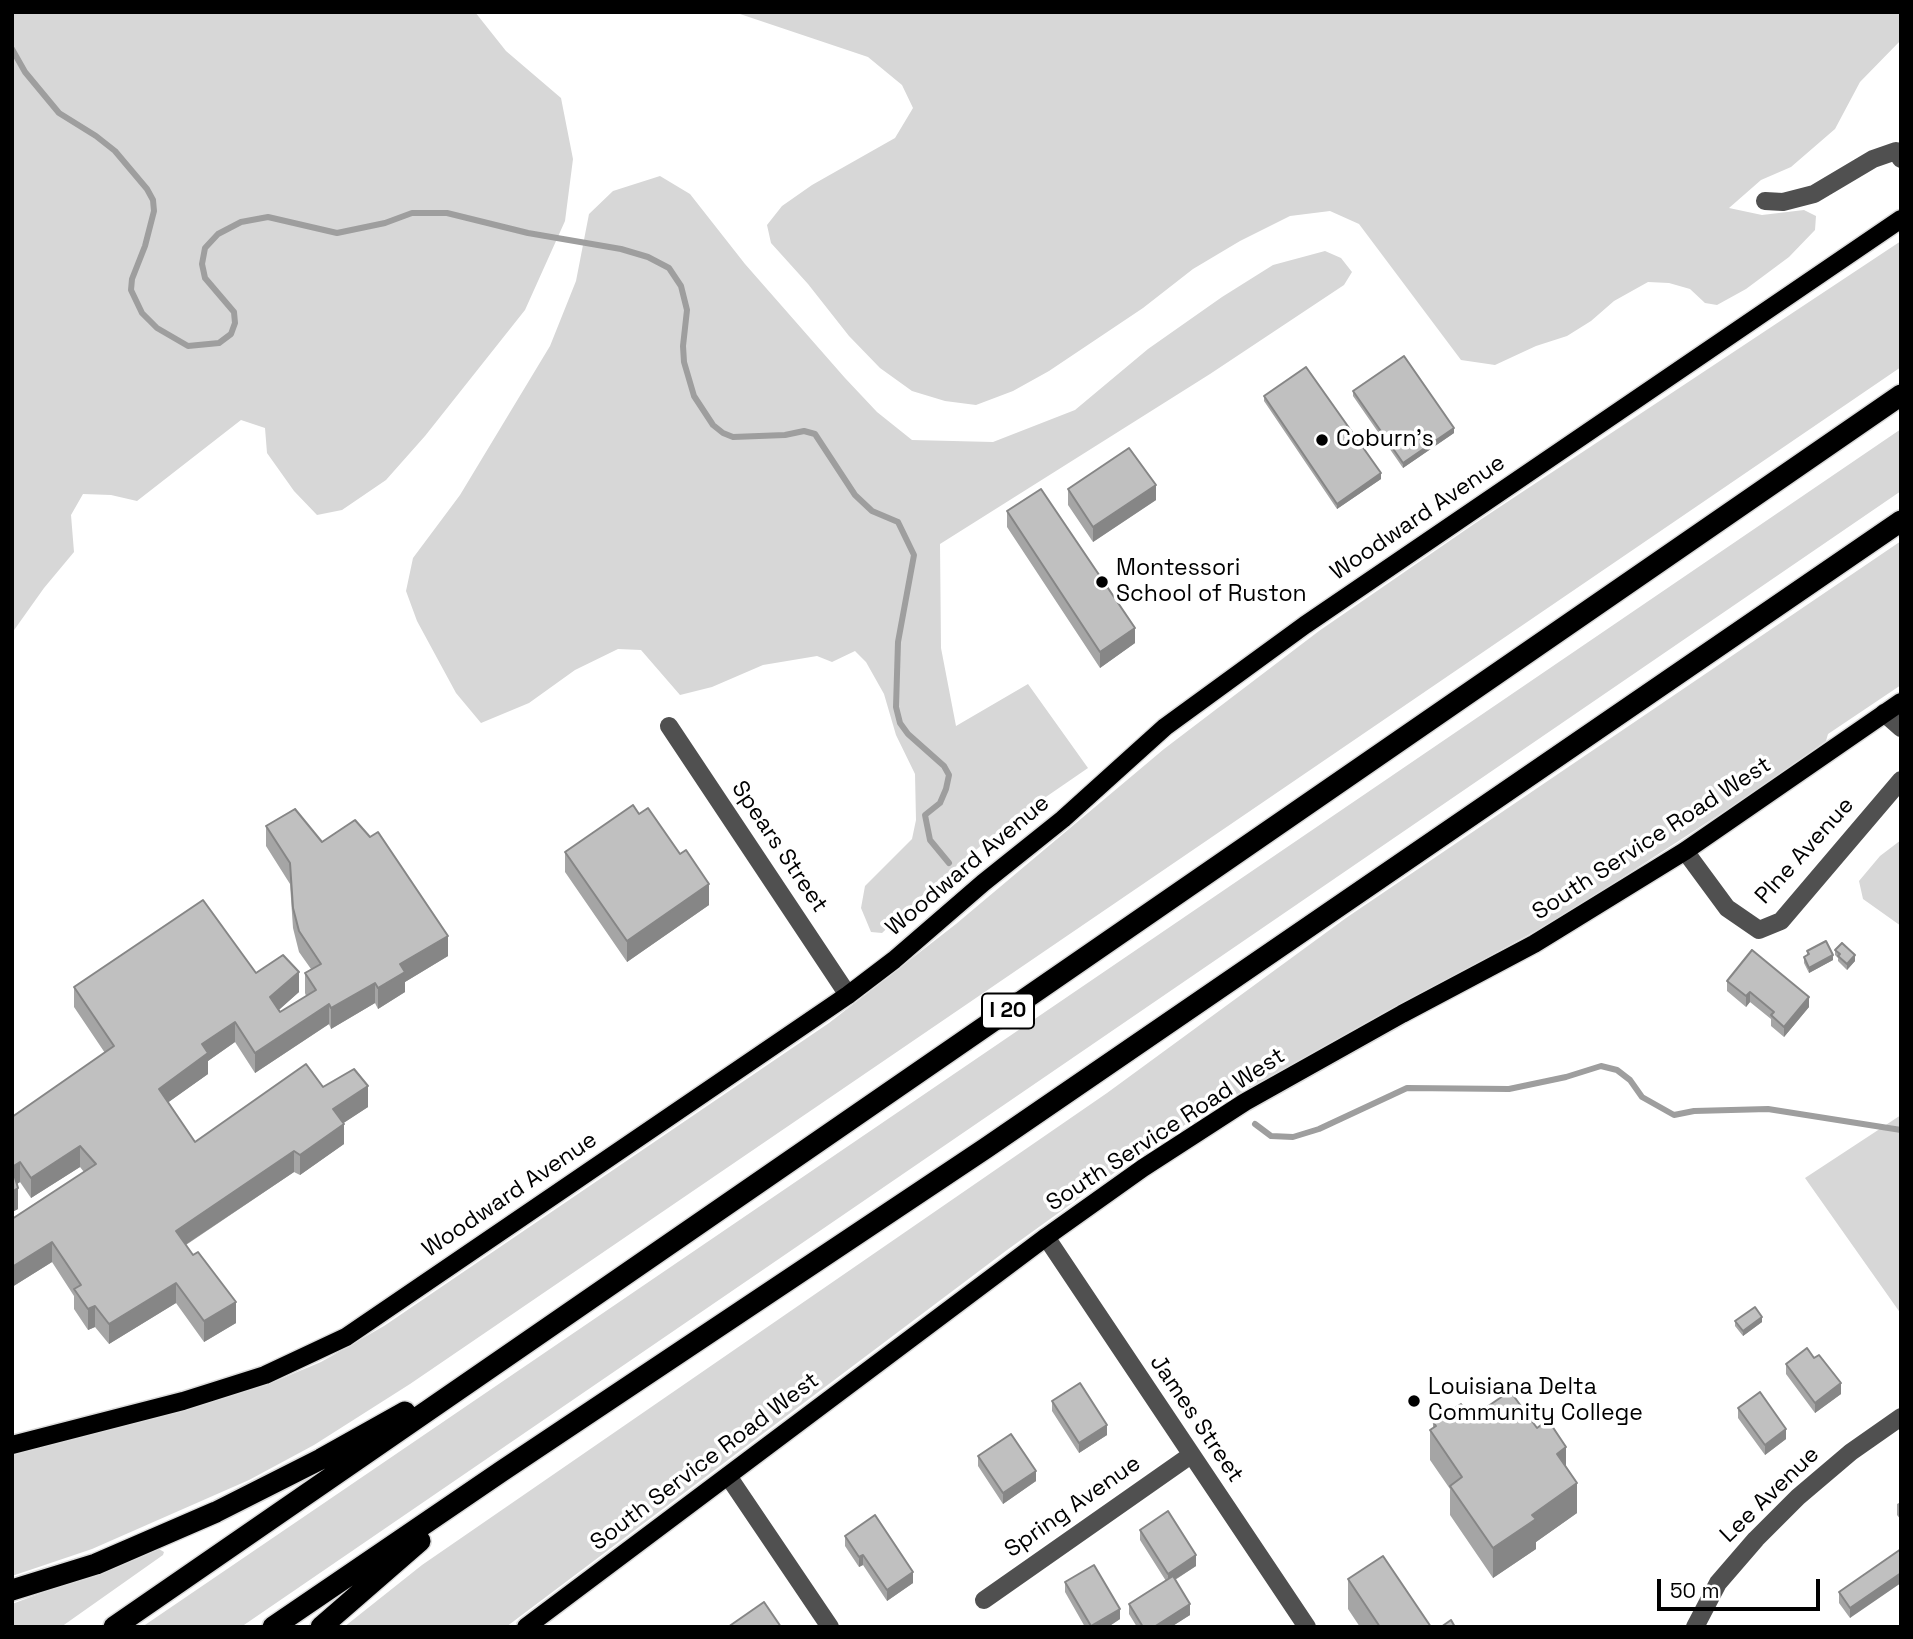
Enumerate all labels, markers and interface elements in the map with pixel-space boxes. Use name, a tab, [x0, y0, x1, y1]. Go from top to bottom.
place label: Coburn's	[1336, 426, 1434, 454]
marker: Coburn's	[1314, 432, 1330, 448]
street label: Woodward Avenue	[1325, 449, 1511, 587]
place label: Montessori School of Ruston	[1116, 555, 1307, 609]
marker: Montessori School of Ruston	[1094, 574, 1110, 590]
street label: South Service Road West	[1528, 751, 1776, 927]
street label: Spears Street	[725, 776, 833, 918]
street label: Woodward Avenue	[881, 790, 1055, 942]
street label: PIne Avenue	[1750, 792, 1860, 910]
road number: I 20	[982, 993, 1034, 1028]
street label: South Service Road West	[1042, 1042, 1290, 1218]
street label: Woodward Avenue	[417, 1126, 603, 1264]
street label: James Street	[1143, 1350, 1249, 1488]
street label: South Service Road West	[585, 1367, 825, 1557]
place label: Louisiana Delta Community College	[1428, 1374, 1643, 1428]
marker: Louisiana Delta Community College	[1406, 1393, 1422, 1409]
street label: Lee Avenue	[1715, 1441, 1825, 1549]
street label: Spring Avenue	[1000, 1450, 1146, 1564]
scale bar	[1661, 1566, 1824, 1610]
text: 50 m	[1670, 1577, 1720, 1604]

